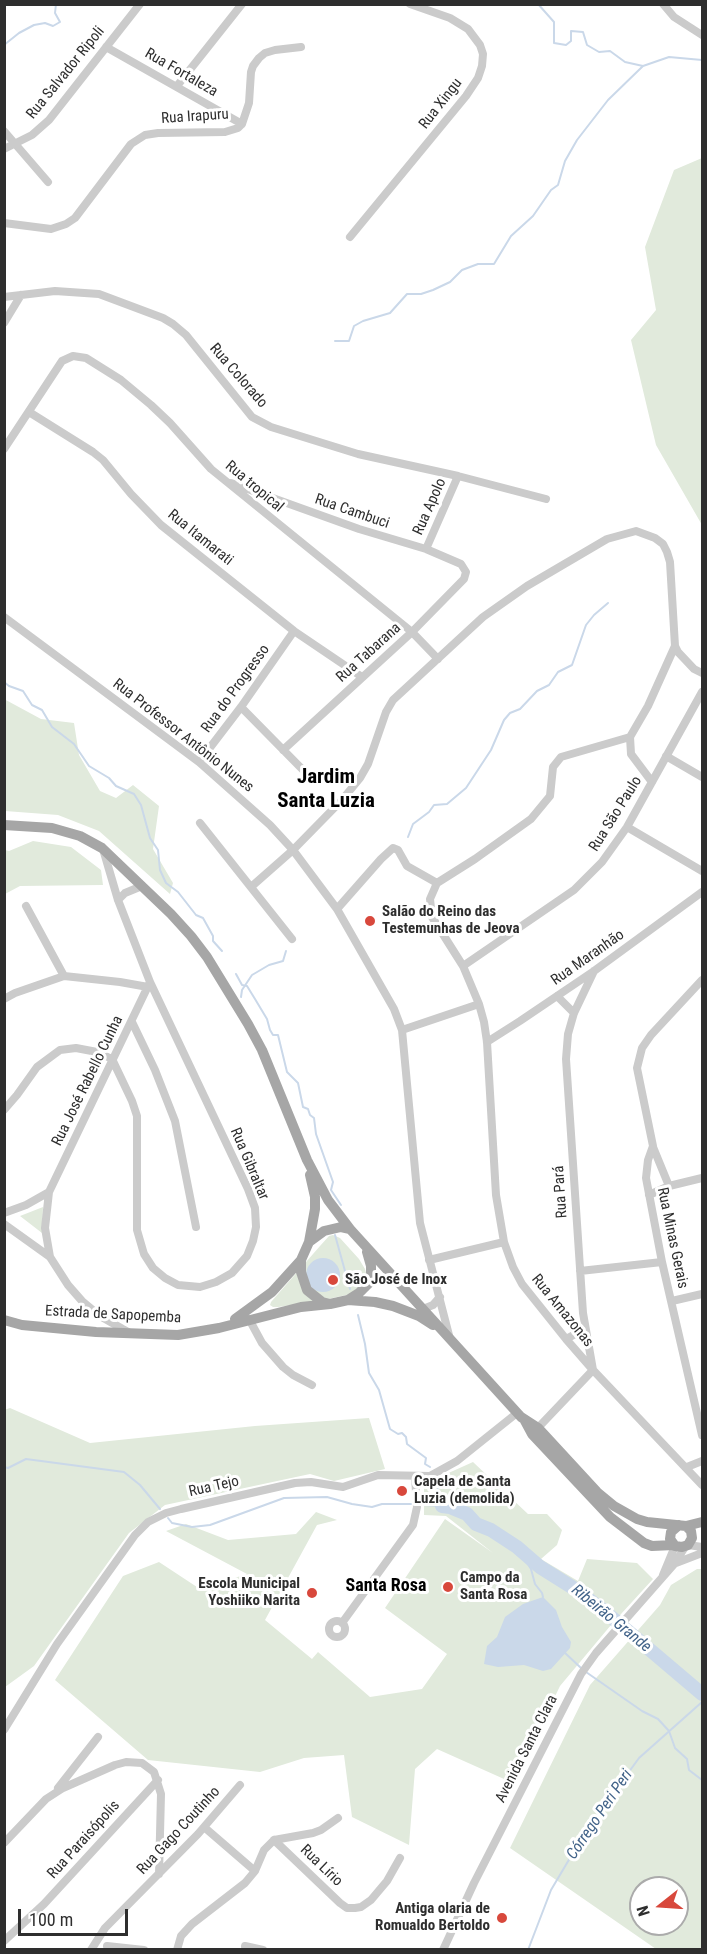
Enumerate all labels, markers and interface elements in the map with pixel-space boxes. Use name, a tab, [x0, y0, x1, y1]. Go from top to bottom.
street label: Rua Salvador Ripoli	[23, 23, 109, 123]
street label: Rua Fortaleza	[141, 45, 221, 101]
street label: Rua Xingu	[416, 75, 466, 133]
street label: Rua Irapuru	[161, 106, 229, 128]
street label: Rua Colorado	[205, 340, 271, 412]
street label: Rua tropical	[221, 457, 287, 517]
street label: Rua Apolo	[409, 476, 451, 538]
street label: Rua Cambuci	[312, 491, 392, 533]
street label: Rua Itamarati	[164, 506, 236, 570]
street label: Rua Tabarana	[333, 619, 405, 687]
street label: Rua do Progresso	[198, 641, 274, 737]
street label: Rua Professor Antônio Nunes	[109, 675, 257, 797]
district label: Jardim Santa Luzia	[277, 765, 375, 815]
street label: Rua São Paulo	[586, 773, 646, 855]
place label: Salão do Reino das Testemunhas de Jeova	[382, 903, 519, 938]
marker: Salão do Reino das Testemunhas de Jeova	[363, 914, 377, 928]
street label: Rua Maranhão	[548, 926, 628, 990]
street label: Rua José Rabello Cunha	[49, 1013, 127, 1149]
street label: Rua Gibraltar	[226, 1125, 272, 1203]
street label: Rua Pará	[550, 1165, 572, 1219]
street label: Rua Minas Gerais	[652, 1186, 692, 1290]
place label: São José de Inox	[345, 1271, 447, 1289]
street label: Rua Amazonas	[527, 1271, 597, 1351]
marker: São José de Inox	[326, 1273, 340, 1287]
street label: Estrada de Sapopemba	[44, 1302, 182, 1328]
street label: Rua Tejo	[187, 1473, 241, 1501]
place label: Capela de Santa Luzia (demolida)	[414, 1473, 514, 1508]
marker: Capela de Santa Luzia (demolida)	[395, 1484, 409, 1498]
place label: Campo da Santa Rosa	[460, 1569, 527, 1604]
place label: Escola Municipal Yoshiiko Narita	[198, 1575, 300, 1610]
district label: Santa Rosa	[346, 1575, 426, 1597]
marker: Campo da Santa Rosa	[441, 1580, 455, 1594]
water label: Ribeirão Grande	[567, 1581, 655, 1657]
marker: Escola Municipal Yoshiiko Narita	[305, 1586, 319, 1600]
street label: Avenida Santa Clara	[492, 1692, 562, 1806]
water label: Córrego Peri Peri	[563, 1767, 637, 1863]
street label: Rua Gago Coutinho	[134, 1783, 224, 1879]
street label: Rua Paraisópolis	[44, 1797, 124, 1883]
street label: Rua Lírio	[296, 1841, 346, 1891]
north arrow	[629, 1876, 689, 1936]
scale bar	[21, 1897, 130, 1935]
place label: Antiga olaria de Romualdo Bertoldo	[375, 1900, 490, 1935]
text: N	[633, 1903, 654, 1918]
text: 100 m	[29, 1909, 73, 1930]
marker: Antiga olaria de Romualdo Bertoldo	[495, 1911, 509, 1925]

